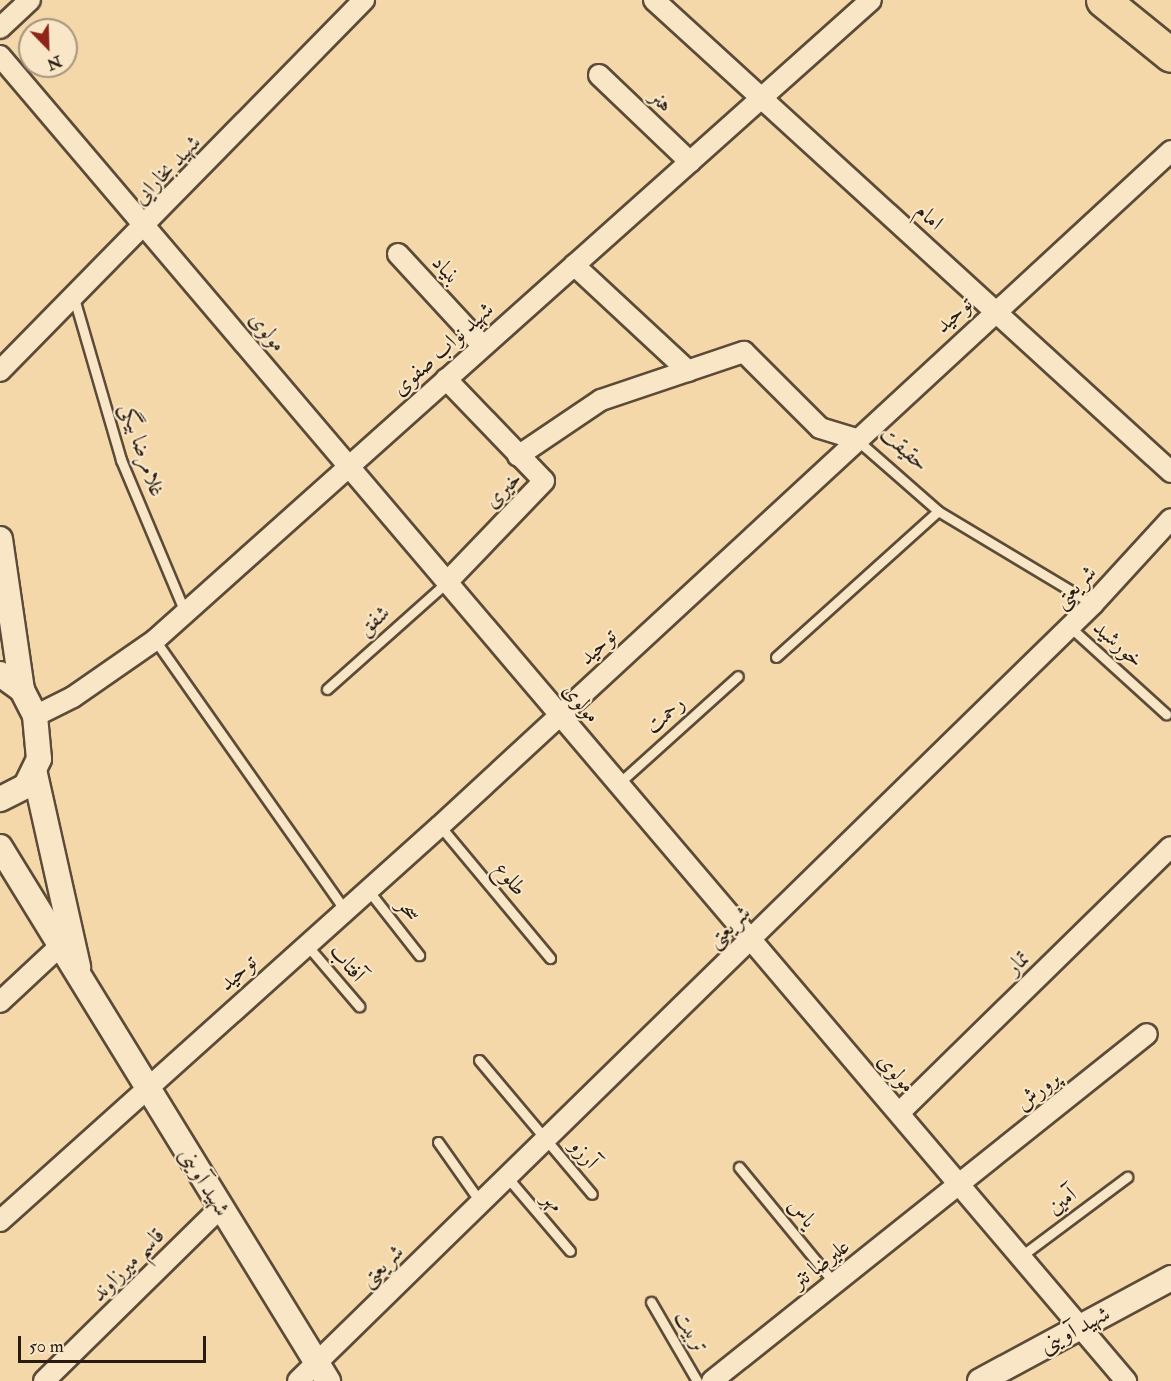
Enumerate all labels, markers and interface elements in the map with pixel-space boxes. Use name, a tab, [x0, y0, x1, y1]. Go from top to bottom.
north arrow	[18, 18, 78, 78]
text: N	[44, 51, 65, 75]
street label: هنر	[644, 84, 678, 118]
street label: شهید بخارایی	[127, 130, 207, 210]
street label: امام	[910, 198, 948, 236]
street label: بنیاد	[426, 250, 466, 290]
street label: توحید	[930, 291, 978, 339]
street label: شهید نواب صفوی	[387, 296, 499, 402]
street label: مولوی	[243, 307, 291, 357]
street label: غلامرضا بیگی	[114, 400, 170, 500]
street label: حقیقت	[874, 421, 934, 477]
street label: خیری	[479, 466, 527, 514]
street label: شریعتی	[1048, 560, 1102, 614]
street label: شفق	[352, 600, 396, 642]
street label: خورشید	[1087, 614, 1149, 674]
street label: توحید	[574, 623, 622, 671]
street label: مولوی	[557, 678, 605, 728]
street label: رحمت	[640, 690, 690, 740]
street label: طلوع	[488, 856, 532, 902]
street label: سحر	[392, 893, 426, 927]
street label: شریعتی	[702, 900, 756, 954]
street label: آفتاب	[323, 938, 371, 988]
street label: تمار	[1000, 945, 1036, 981]
street label: توحید	[214, 949, 262, 997]
street label: مولوی	[871, 1048, 921, 1098]
street label: پرورش	[1010, 1065, 1066, 1117]
street label: آرزو	[564, 1134, 604, 1174]
street label: شهید آوینی	[173, 1143, 235, 1221]
street label: آمین	[1042, 1181, 1082, 1221]
street label: مهر	[537, 1186, 569, 1218]
street label: یاس	[782, 1193, 822, 1233]
street label: قاسم میرزاوند	[86, 1223, 170, 1307]
street label: علیرضا تتر	[787, 1233, 855, 1295]
street label: شریعتی	[355, 1239, 409, 1293]
street label: شهید آوینی	[1035, 1301, 1115, 1359]
street label: تربیت	[668, 1306, 714, 1358]
scale bar	[21, 1324, 208, 1362]
text: 50 m	[29, 1335, 64, 1358]

